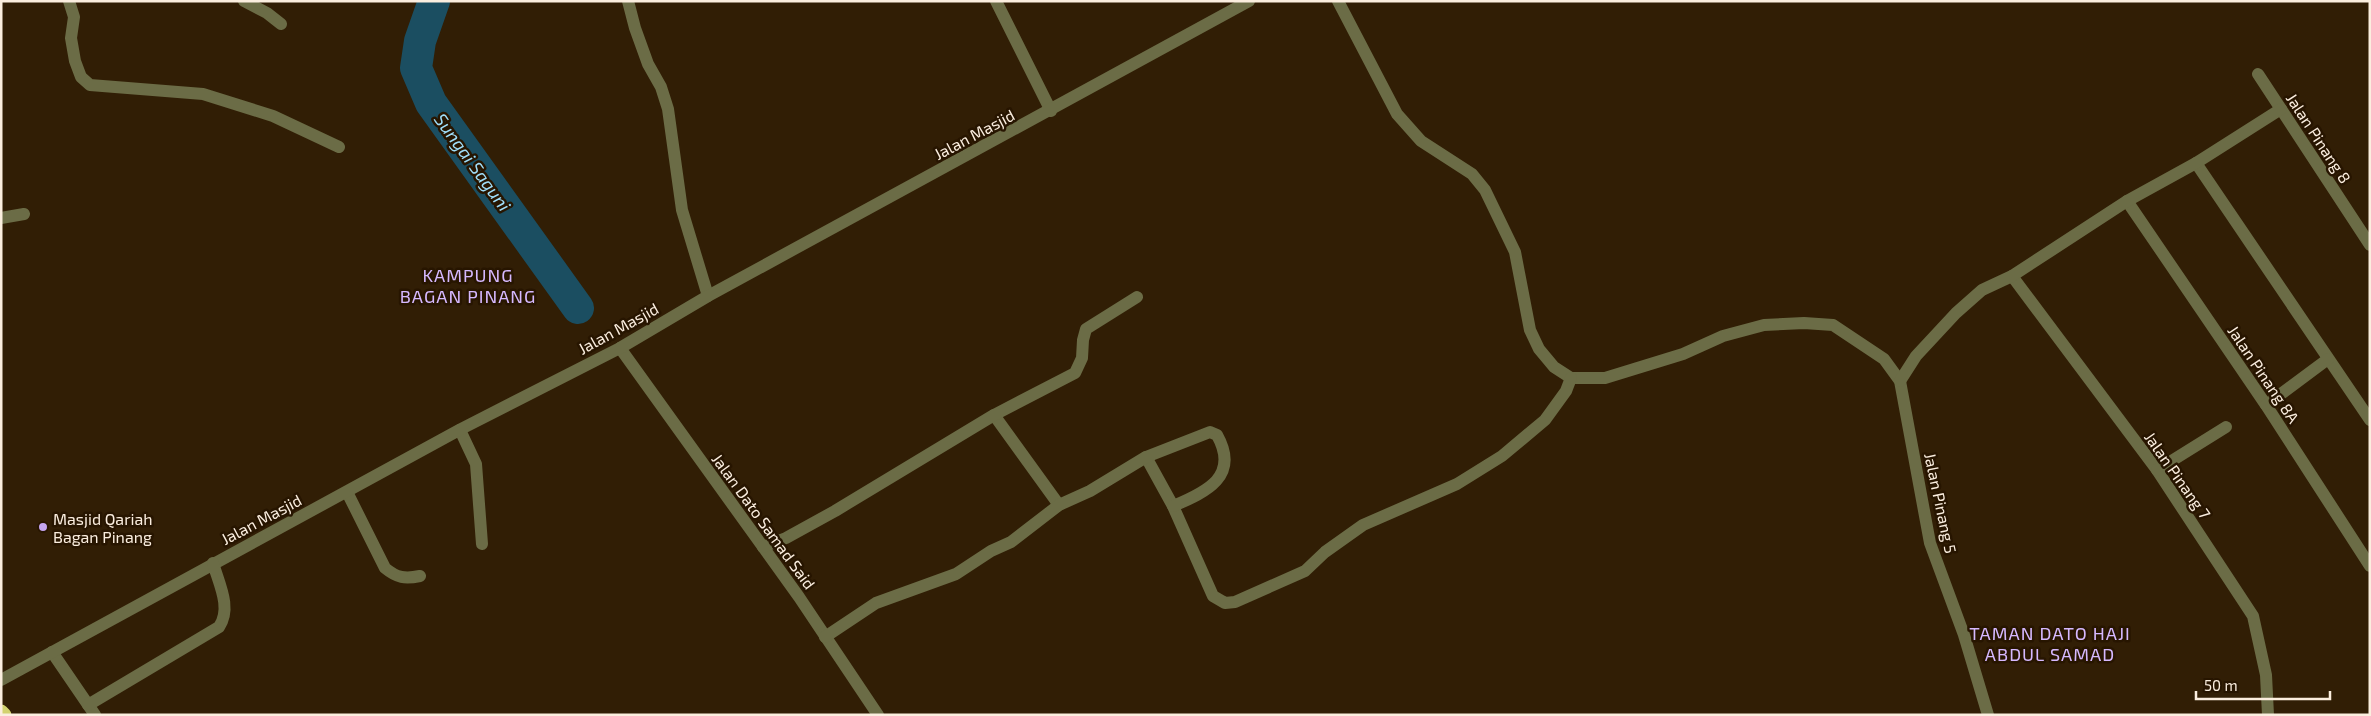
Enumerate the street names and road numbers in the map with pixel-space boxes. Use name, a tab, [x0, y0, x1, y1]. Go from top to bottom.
street label: Jalan Pinang 8	[2283, 89, 2355, 187]
street label: Jalan Masjid	[930, 105, 1018, 164]
street label: Jalan Masjid	[575, 298, 662, 359]
street label: Jalan Pinang 8A	[2224, 322, 2304, 426]
street label: Jalan Pinang 7	[2141, 428, 2215, 522]
street label: Jalan Dato Samad Said	[708, 449, 820, 593]
street label: Jalan Pinang 5	[1921, 451, 1961, 555]
street label: Jalan Masjid	[217, 490, 305, 549]

